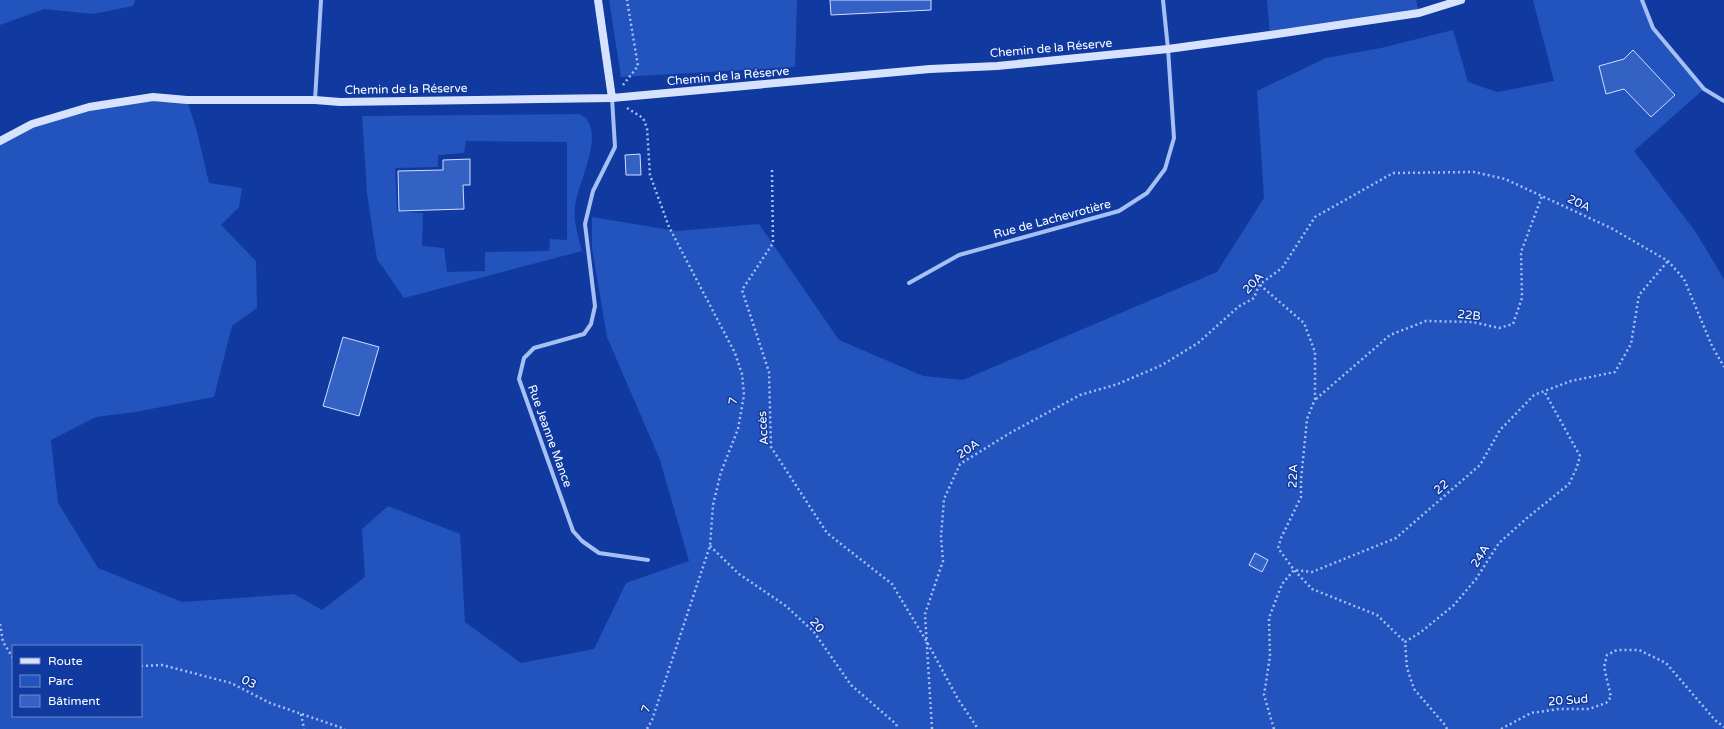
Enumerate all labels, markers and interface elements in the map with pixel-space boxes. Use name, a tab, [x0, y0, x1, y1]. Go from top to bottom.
street label: Chemin de la Réserve	[989, 36, 1113, 60]
street label: Chemin de la Réserve	[666, 64, 790, 88]
street label: Chemin de la Réserve	[345, 81, 468, 97]
street label: 20A	[1565, 192, 1593, 214]
street label: Rue de Lachevrotière	[992, 197, 1112, 241]
street label: 20A	[1240, 269, 1266, 297]
street label: 22B	[1457, 307, 1481, 323]
street label: Rue Jeanne Mance	[525, 383, 575, 489]
street label: 7	[726, 396, 740, 406]
street label: Accès	[755, 410, 771, 445]
street label: 20A	[954, 436, 982, 462]
street label: 22A	[1286, 464, 1300, 488]
street label: 22	[1431, 477, 1451, 497]
street label: 24A	[1468, 542, 1492, 570]
street label: 20	[807, 615, 828, 636]
legend	[12, 645, 142, 717]
text: Route	[48, 654, 83, 668]
street label: 03	[239, 672, 259, 692]
text: Parc	[48, 674, 73, 688]
street label: 20 Sud	[1547, 692, 1589, 708]
text: Bâtiment	[48, 694, 100, 708]
street label: 7	[638, 703, 654, 715]

